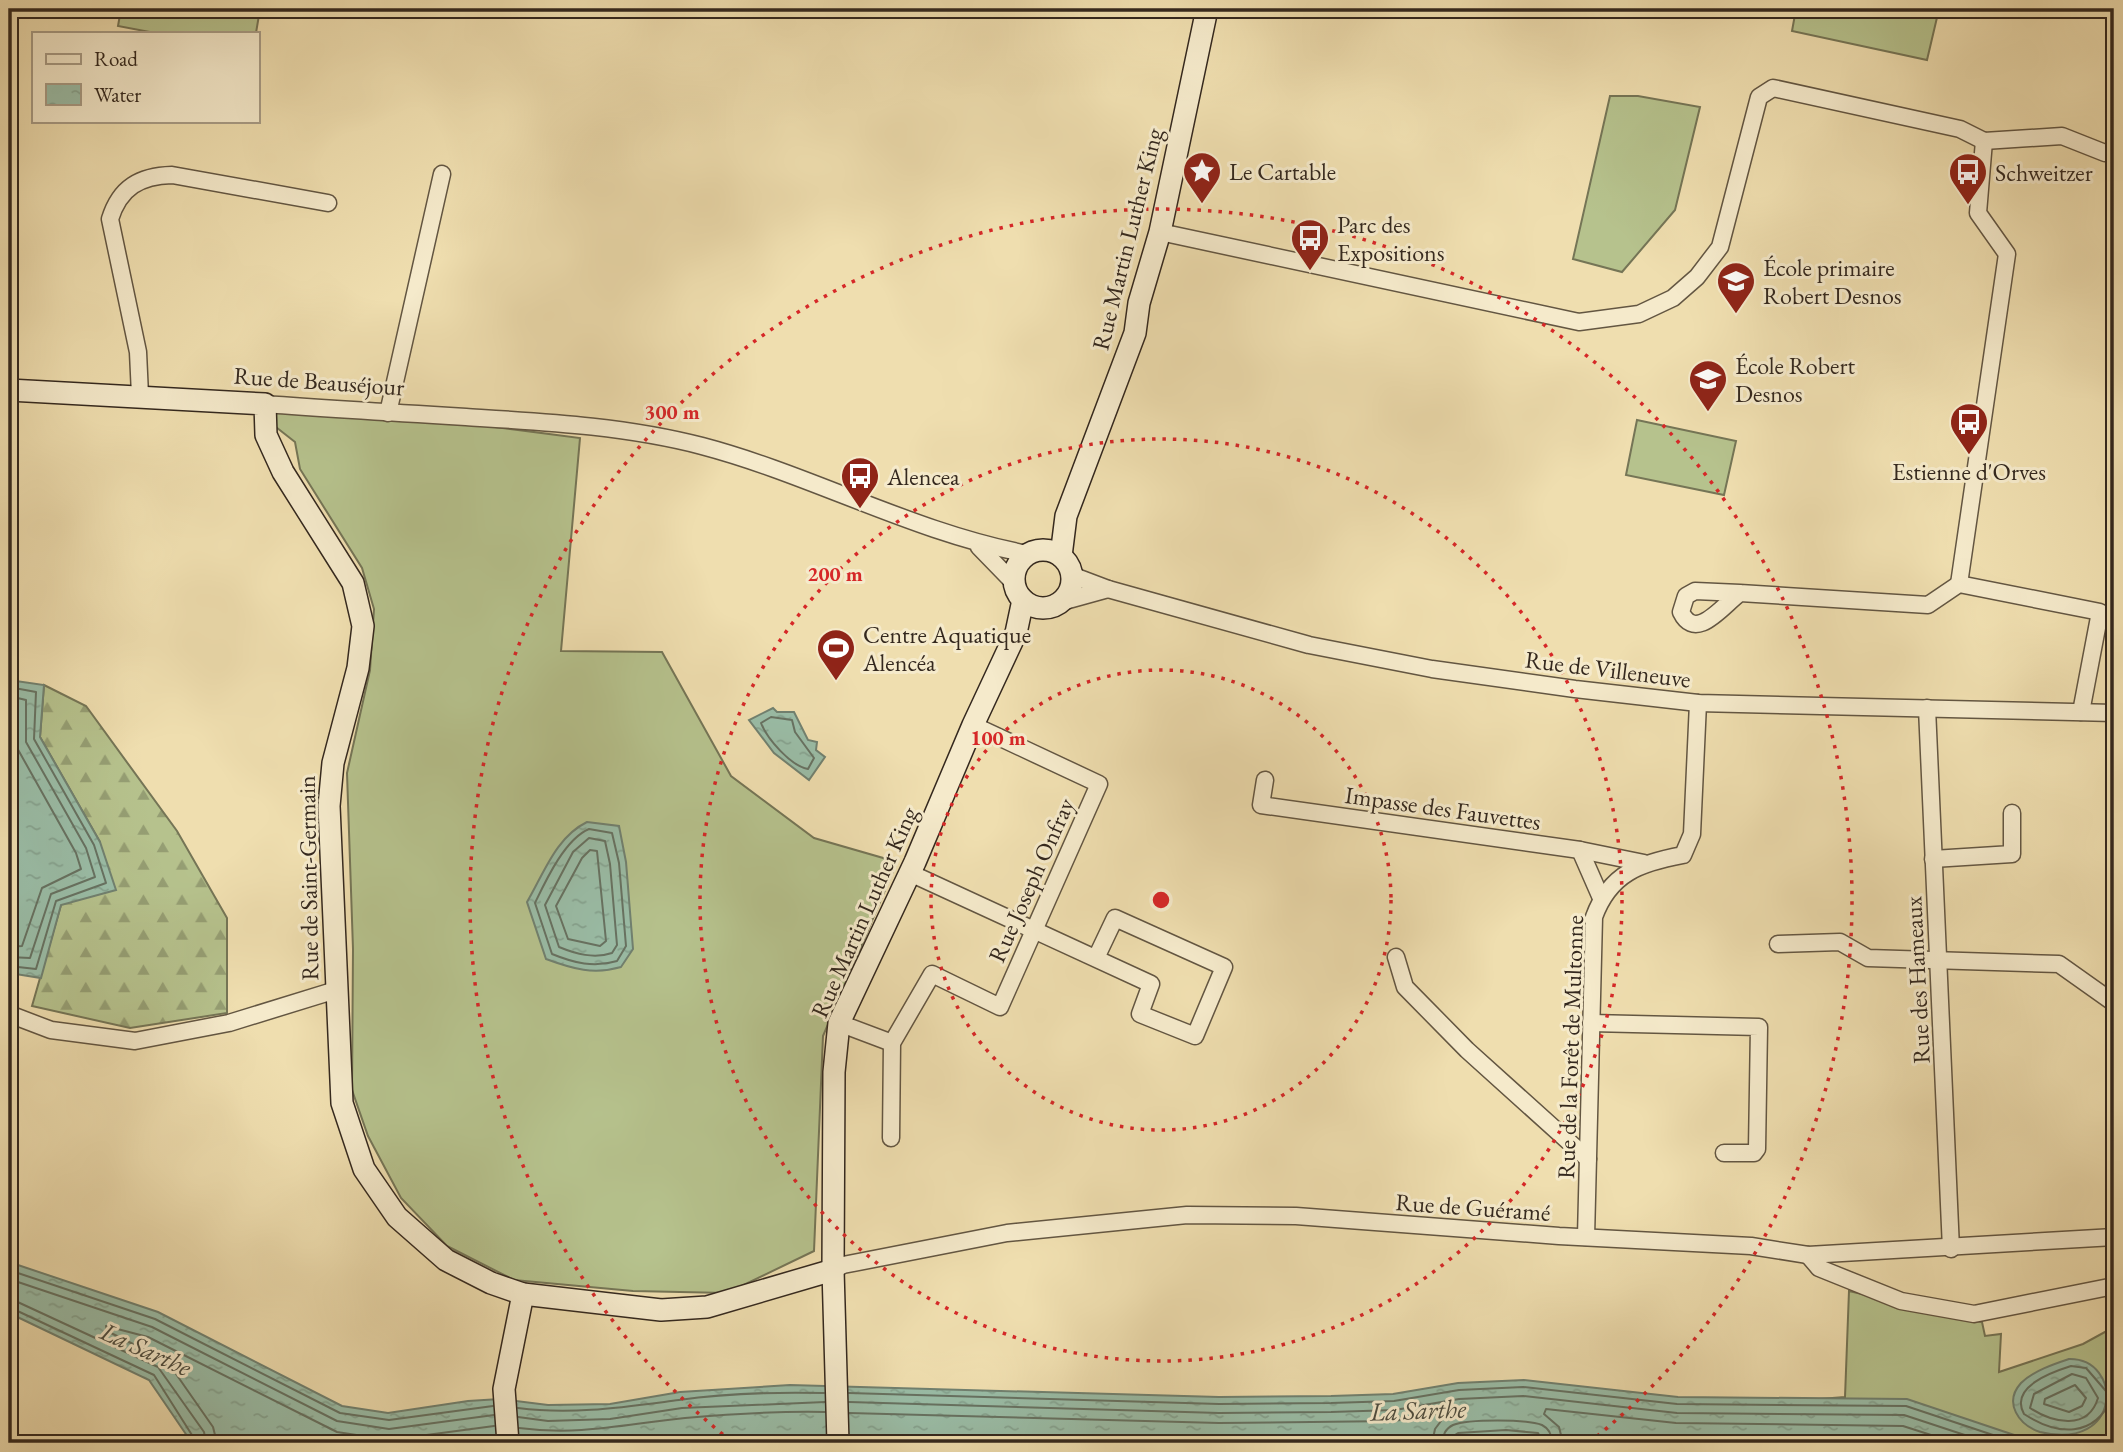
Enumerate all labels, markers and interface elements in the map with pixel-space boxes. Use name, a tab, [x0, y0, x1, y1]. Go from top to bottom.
legend	[32, 32, 259, 122]
text: Road	[94, 45, 138, 72]
text: Water	[94, 81, 141, 108]
street label: Rue Martin Luther King	[1084, 124, 1170, 353]
place icon: Le Cartable	[1181, 150, 1223, 205]
bus stop icon: Schweitzer	[1947, 151, 1989, 206]
place label: Le Cartable	[1229, 156, 1336, 187]
place label: Schweitzer	[1995, 157, 2093, 188]
place label: Parc des Expositions	[1337, 209, 1445, 268]
bus stop icon: Parc des Expositions	[1289, 217, 1331, 272]
place label: École primaire Robert Desnos	[1763, 252, 1902, 311]
school or university icon: École primaire Robert Desnos	[1715, 260, 1757, 315]
place label: École Robert Desnos	[1735, 350, 1855, 409]
school or university icon: École Robert Desnos	[1687, 358, 1729, 413]
street label: Rue de Beauséjour	[233, 360, 405, 402]
text: 300 m	[644, 398, 700, 425]
bus stop icon: Estienne d'Orves	[1948, 401, 1990, 456]
bus stop icon: Alencea	[839, 455, 881, 510]
place label: Estienne d'Orves	[1892, 456, 2046, 487]
place label: Alencea	[886, 461, 960, 492]
text: 200 m	[807, 560, 863, 587]
place label: Centre Aquatique Alencéa	[862, 619, 1031, 678]
sports icon: Centre Aquatique Alencéa	[815, 627, 857, 682]
street label: Rue de Villeneuve	[1523, 643, 1693, 695]
text: 100 m	[970, 724, 1026, 751]
street label: Rue de Saint-Germain	[291, 775, 325, 981]
street label: Impasse des Fauvettes	[1343, 779, 1543, 837]
street label: Rue Joseph Onfray	[981, 792, 1081, 967]
street label: Rue Martin Luther King	[804, 801, 925, 1022]
centre of rings	[1149, 888, 1173, 912]
street label: Rue des Hameaux	[1897, 895, 1937, 1064]
street label: Rue de la Forêt de Multonne	[1550, 915, 1590, 1179]
street label: Rue de Guéramé	[1394, 1186, 1552, 1228]
water label: La Sarthe	[94, 1314, 198, 1385]
water label: La Sarthe	[1368, 1391, 1468, 1429]

